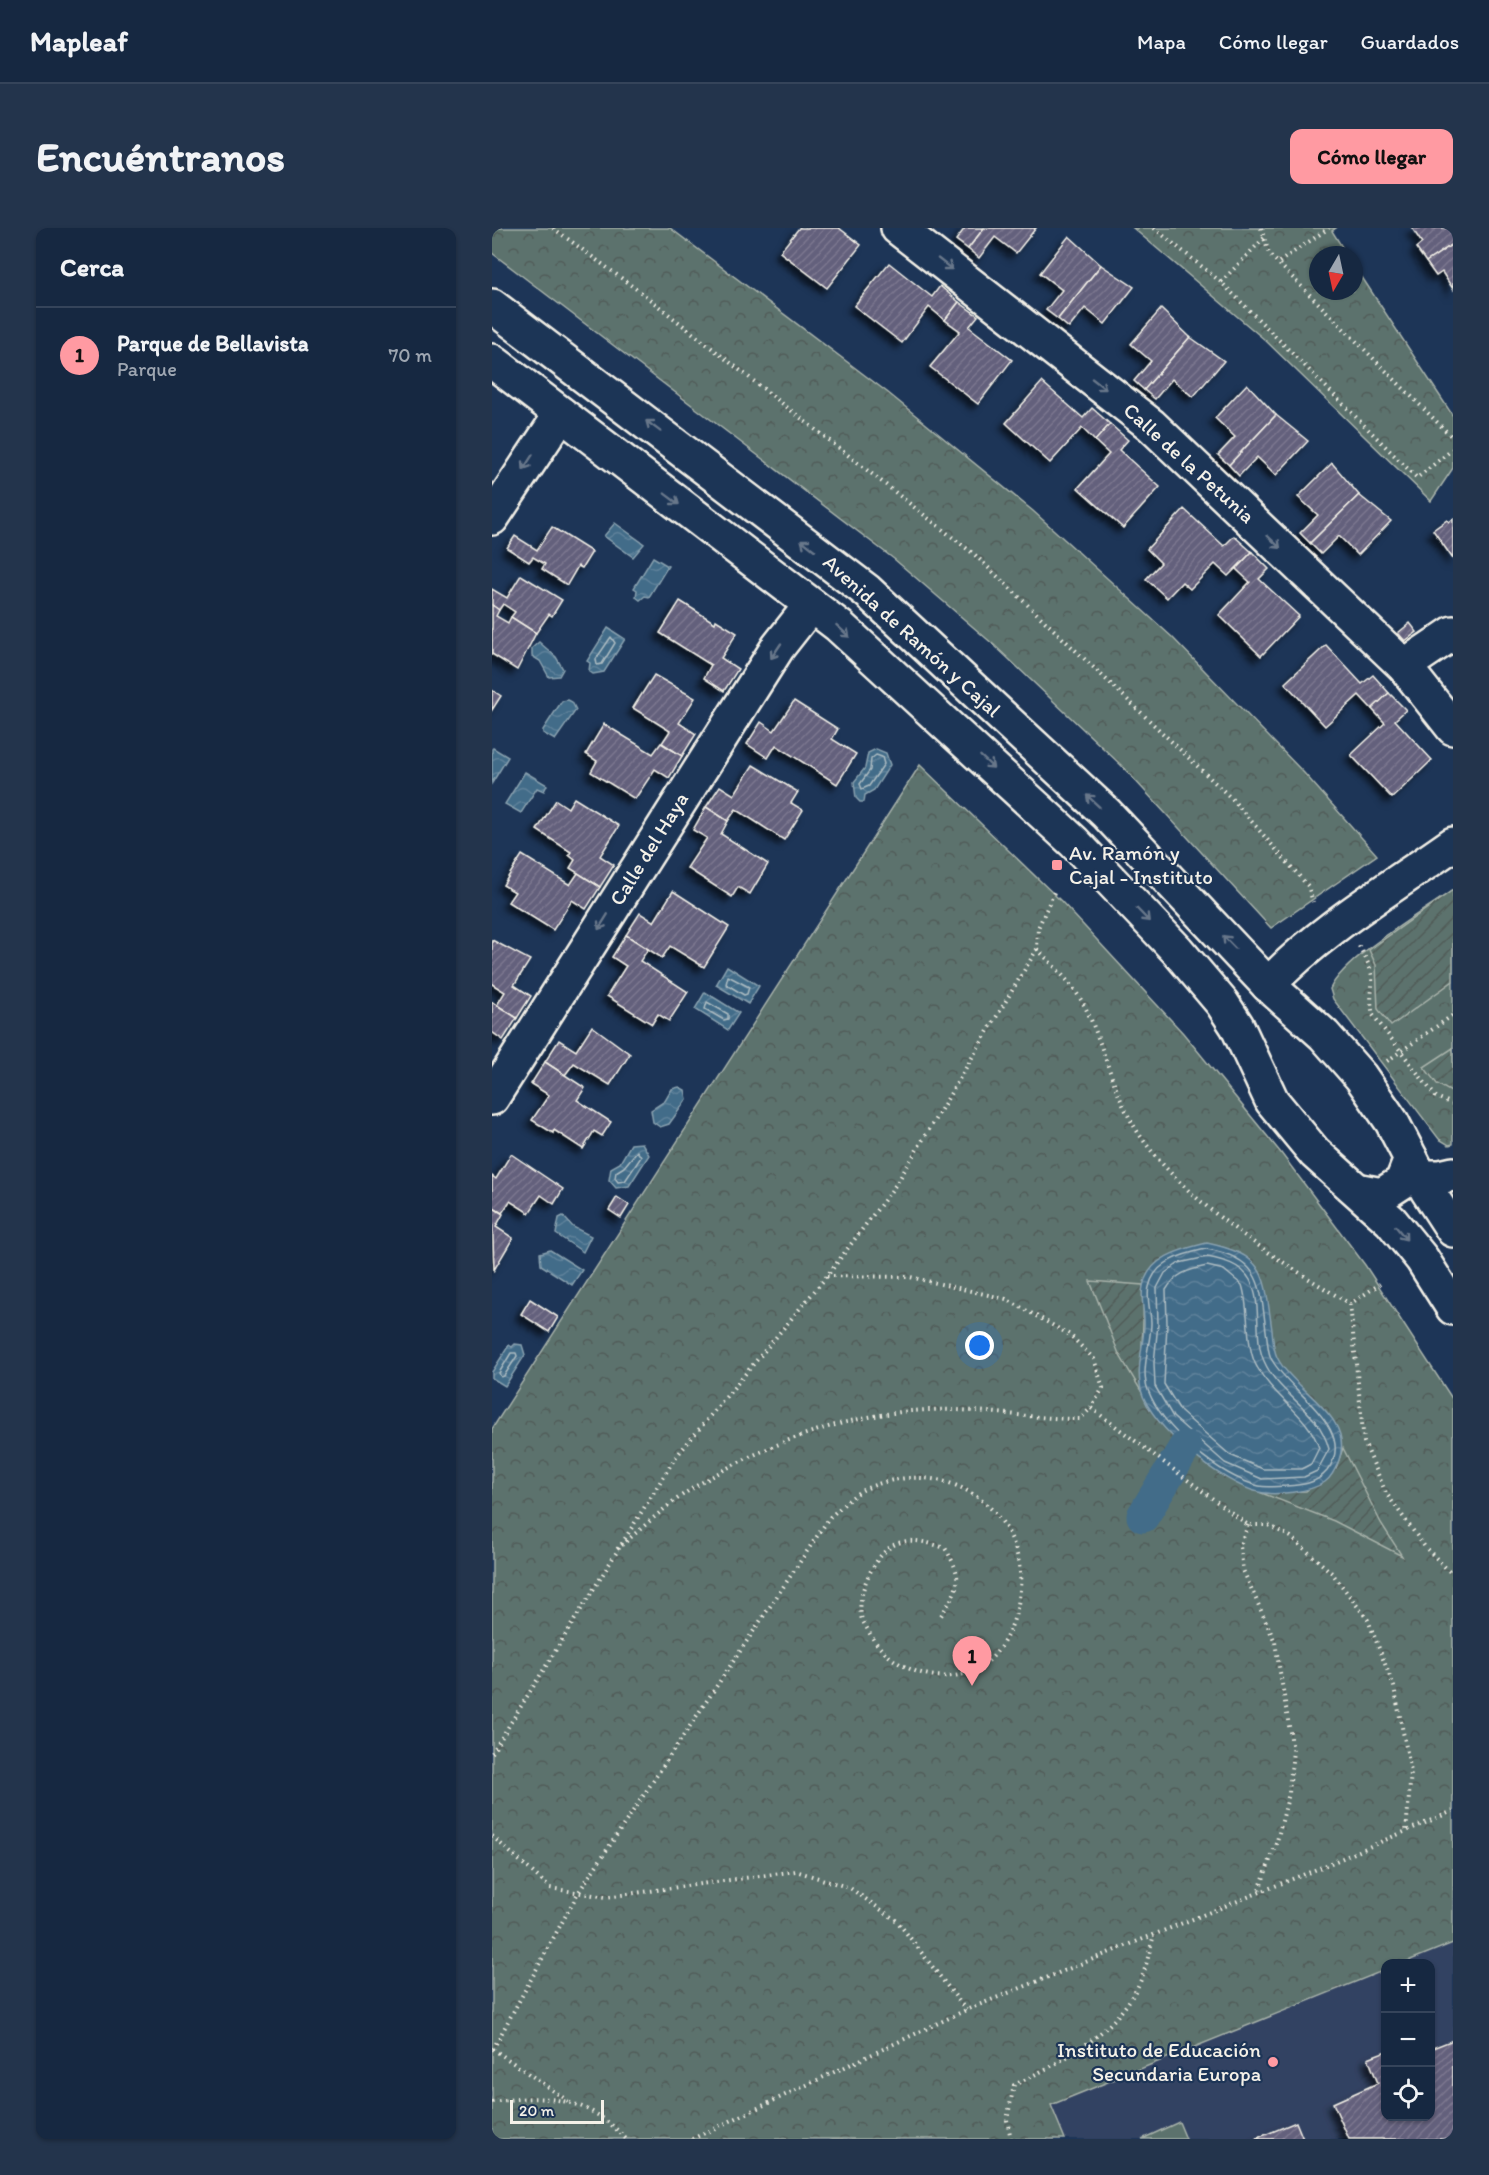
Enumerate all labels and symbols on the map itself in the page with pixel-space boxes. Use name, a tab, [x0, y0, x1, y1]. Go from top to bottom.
north arrow	[1309, 246, 1363, 300]
one-way arrow	[936, 257, 952, 270]
one-way arrow	[1090, 377, 1106, 390]
street label: Calle de la Petunia	[1119, 397, 1260, 528]
one-way arrow	[645, 420, 661, 433]
one-way arrow	[522, 453, 534, 470]
one-way arrow	[664, 492, 680, 505]
one-way arrow	[1267, 535, 1282, 549]
one-way arrow	[800, 539, 816, 551]
street label: Avenida de Ramón y Cajal	[818, 549, 1006, 722]
one-way arrow	[835, 624, 851, 637]
one-way arrow	[769, 642, 781, 659]
one-way arrow	[979, 755, 994, 769]
street label: Calle del Haya	[604, 787, 693, 910]
one-way arrow	[1086, 795, 1101, 809]
place label: Av. Ramón y Cajal - Instituto	[1069, 840, 1213, 889]
marker: Av. Ramón y Cajal - Instituto	[1050, 858, 1064, 872]
one-way arrow	[1136, 907, 1151, 922]
one-way arrow	[597, 913, 609, 930]
one-way arrow	[1221, 934, 1236, 949]
one-way arrow	[1395, 1225, 1408, 1241]
your location	[965, 1331, 994, 1360]
pin: 1	[952, 1636, 992, 1686]
place label: Instituto de Educación Secundaria Europa	[1057, 2037, 1261, 2086]
marker: Instituto de Educación Secundaria Europa	[1266, 2055, 1280, 2069]
scale bar	[510, 2097, 604, 2124]

